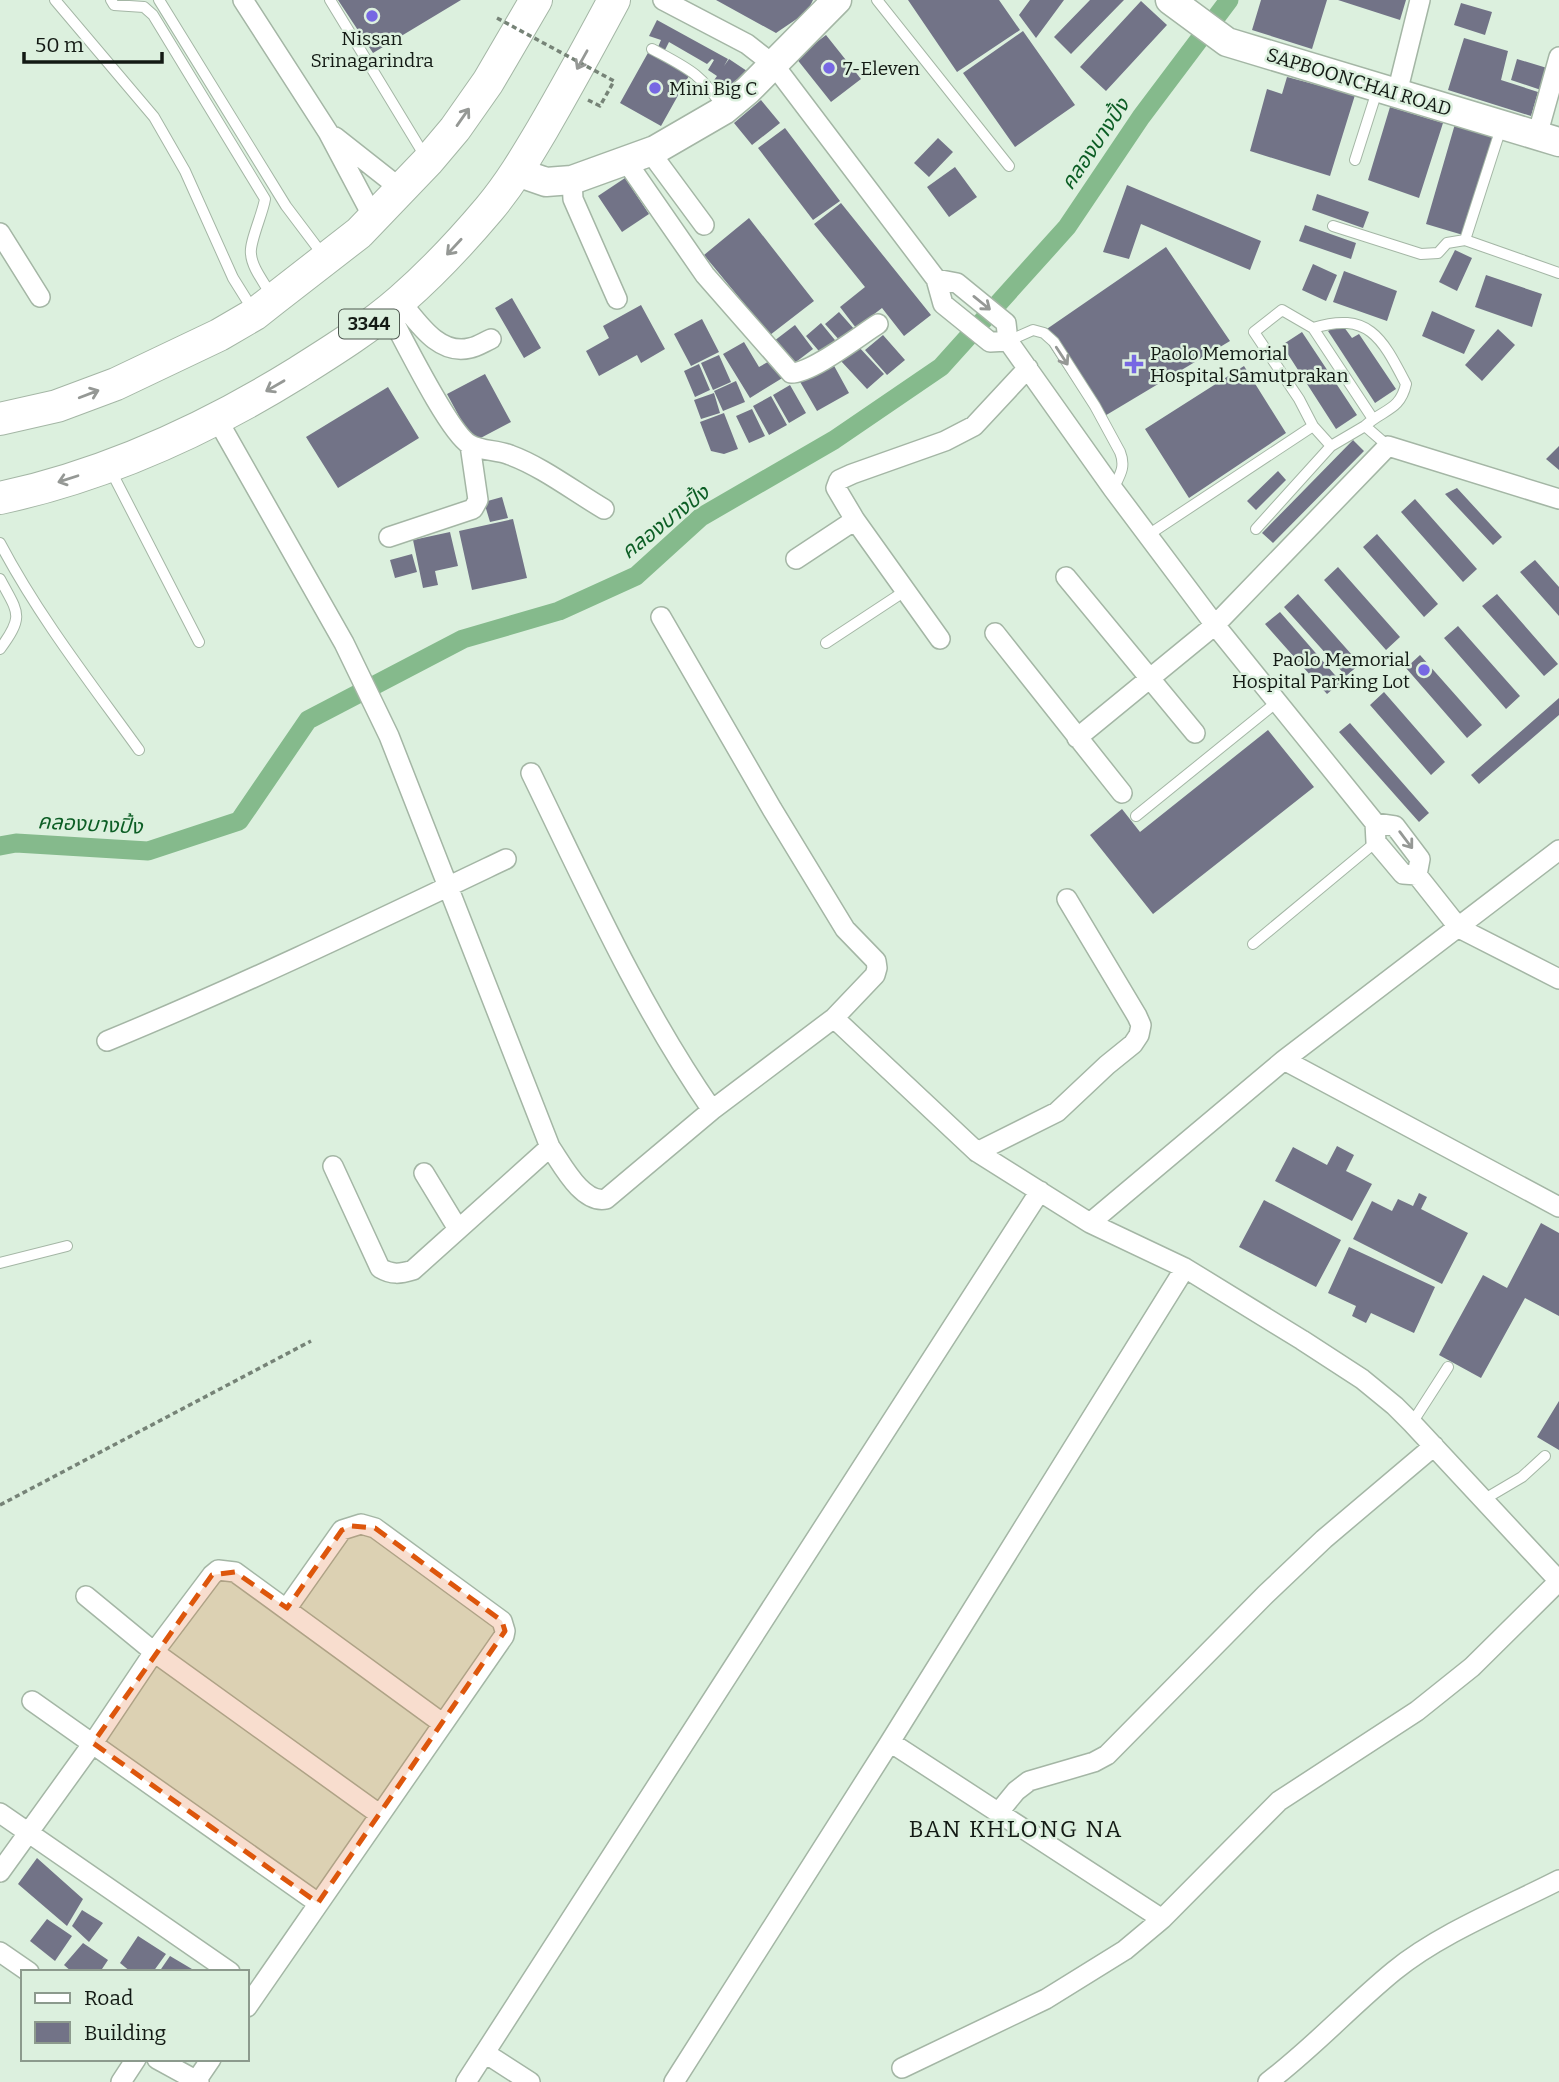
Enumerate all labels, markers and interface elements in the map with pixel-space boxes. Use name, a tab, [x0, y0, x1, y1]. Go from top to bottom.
marker: Nissan Srinagarindra	[364, 8, 380, 24]
scale bar	[24, 21, 163, 65]
place label: Nissan Srinagarindra	[310, 27, 434, 72]
text: 50 m	[35, 32, 84, 58]
street label: SAPBOONCHAI ROAD	[1264, 43, 1454, 121]
one-way arrow	[575, 49, 588, 70]
place label: 7-Eleven	[843, 57, 920, 80]
marker: 7-Eleven	[821, 60, 837, 76]
place label: Mini Big C	[669, 77, 757, 100]
marker: Mini Big C	[647, 80, 663, 96]
water label: คลองบางปิ้ง	[1054, 91, 1136, 195]
one-way arrow	[456, 108, 471, 127]
one-way arrow	[446, 238, 463, 255]
one-way arrow	[972, 295, 990, 311]
road number: 3344	[339, 310, 399, 338]
place label: Paolo Memorial Hospital Samutprakan	[1150, 342, 1348, 387]
one-way arrow	[1055, 346, 1070, 365]
marker: Paolo Memorial Hospital Samutprakan	[1124, 354, 1144, 374]
one-way arrow	[266, 379, 286, 393]
one-way arrow	[78, 387, 99, 399]
one-way arrow	[58, 474, 80, 486]
water label: คลองบางปิ้ง	[615, 478, 716, 564]
place label: Paolo Memorial Hospital Parking Lot	[1232, 648, 1410, 693]
marker: Paolo Memorial Hospital Parking Lot	[1416, 662, 1432, 678]
water label: คลองบางปิ้ง	[37, 808, 145, 840]
one-way arrow	[1399, 831, 1414, 849]
district label: BAN KHLONG NA	[909, 1815, 1123, 1843]
legend	[21, 1970, 248, 2061]
text: Road	[84, 1985, 133, 2011]
text: Building	[84, 2020, 167, 2046]

